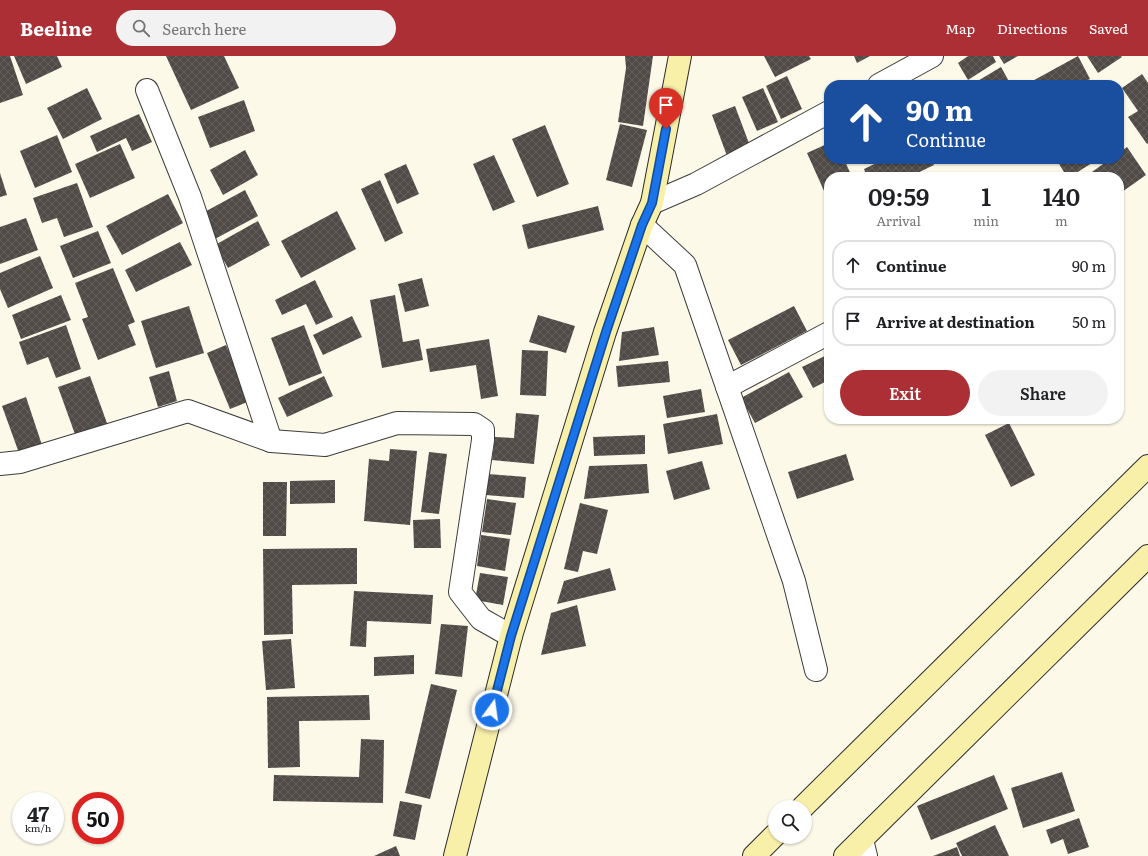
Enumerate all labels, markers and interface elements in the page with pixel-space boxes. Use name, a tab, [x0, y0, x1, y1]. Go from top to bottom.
search box	[116, 10, 396, 46]
text: Beeline	[20, 14, 92, 42]
icon: search	[130, 17, 152, 39]
text: Search here	[162, 17, 246, 40]
text: Map	[945, 18, 975, 38]
text: Directions	[997, 18, 1067, 38]
text: Saved	[1089, 18, 1128, 38]
pin	[649, 88, 683, 129]
text: 90 m	[906, 88, 973, 130]
icon: arrive	[655, 94, 677, 116]
icon: ahead	[840, 96, 892, 148]
text: Continue	[906, 126, 986, 153]
text: 09:59	[868, 178, 929, 213]
text: 1	[981, 178, 991, 213]
text: 140	[1043, 178, 1080, 213]
text: Arrival	[876, 211, 921, 230]
text: min	[973, 211, 999, 230]
text: m	[1055, 211, 1068, 230]
icon: ahead	[842, 254, 864, 276]
text: Continue	[876, 254, 946, 277]
text: 90 m	[1072, 254, 1106, 277]
icon: arrive	[842, 310, 864, 332]
text: Arrive at destination	[876, 310, 1035, 333]
text: 50 m	[1072, 310, 1106, 333]
button: Exit	[840, 370, 970, 416]
button: Share	[978, 370, 1108, 416]
position arrow	[471, 689, 513, 731]
speed limit sign: 50	[72, 792, 124, 844]
text: 47	[27, 798, 49, 828]
map controls	[768, 800, 812, 844]
button: search	[768, 800, 812, 844]
text: km/h	[25, 820, 51, 835]

